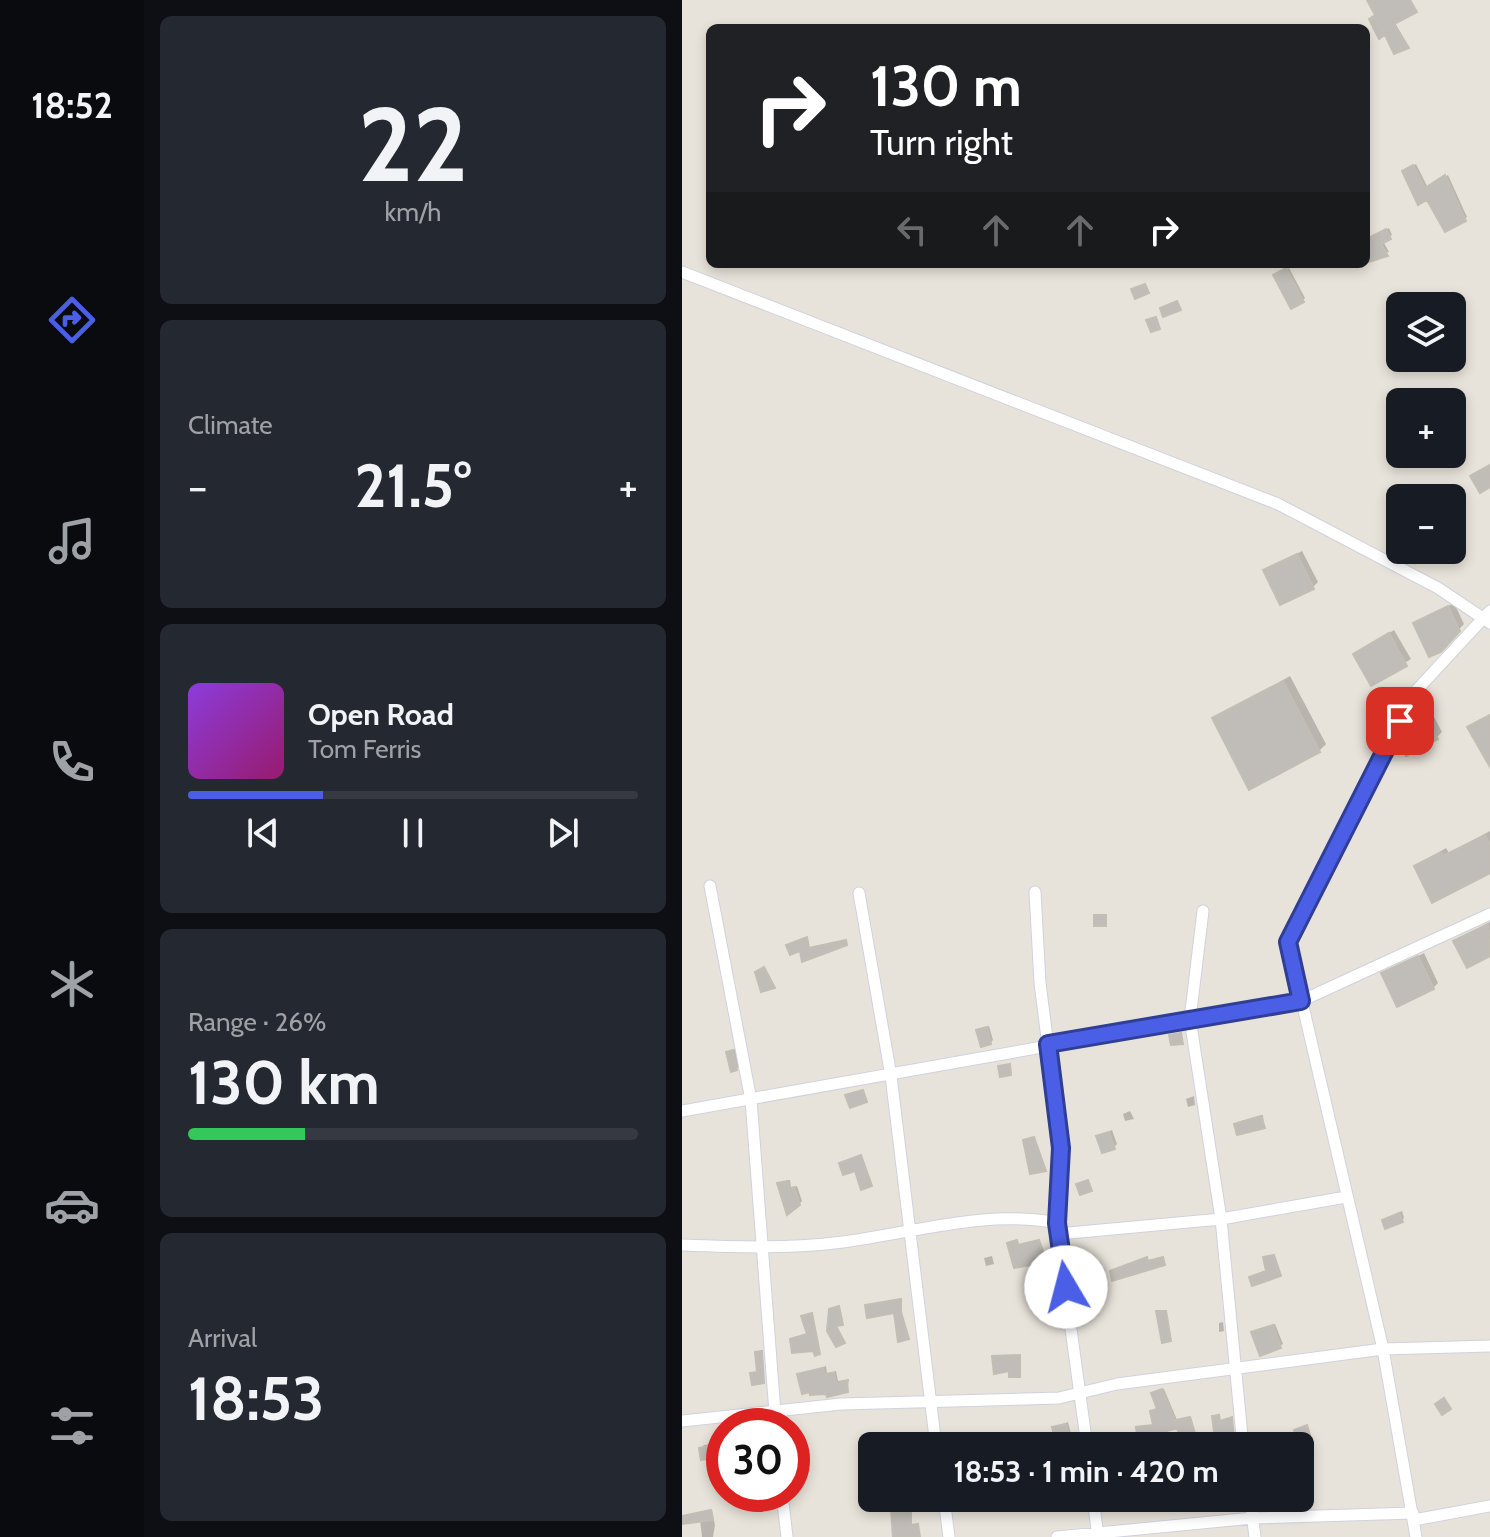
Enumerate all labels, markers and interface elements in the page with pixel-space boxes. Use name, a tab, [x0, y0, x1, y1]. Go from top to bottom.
text: 130 m	[870, 52, 1022, 120]
icon: right	[738, 56, 842, 160]
text: 22	[358, 81, 468, 207]
text: 18:52	[31, 83, 113, 127]
text: Turn right	[870, 120, 1013, 164]
text: km/h	[385, 196, 441, 228]
icon: left	[890, 208, 934, 252]
icon: ahead	[974, 208, 1018, 252]
icon: ahead	[1058, 208, 1102, 252]
icon: right	[1142, 208, 1186, 252]
icon: directions	[44, 292, 100, 348]
map controls	[1386, 292, 1466, 564]
button: layers	[1386, 292, 1466, 372]
button: +	[1386, 388, 1466, 468]
text: Climate	[188, 409, 273, 441]
text: 21.5°	[355, 449, 471, 522]
text: −	[188, 460, 207, 513]
text: +	[619, 460, 638, 513]
button: −	[1386, 484, 1466, 564]
icon: music	[44, 513, 100, 569]
pin	[1366, 687, 1434, 755]
text: Open Road	[308, 696, 454, 733]
icon: arrive	[1378, 699, 1422, 743]
text: Tom Ferris	[308, 733, 421, 765]
icon: phone	[44, 734, 100, 790]
icon: previous	[241, 811, 285, 855]
icon: pause	[391, 811, 435, 855]
icon: next	[541, 811, 585, 855]
icon: climate	[44, 956, 100, 1012]
text: Range · 26%	[188, 1006, 326, 1038]
text: 130 km	[188, 1046, 380, 1119]
icon: car	[44, 1177, 100, 1233]
position arrow	[1024, 1245, 1108, 1329]
text: Arrival	[188, 1322, 257, 1354]
text: 18:53	[188, 1362, 324, 1435]
icon: filters	[44, 1398, 100, 1454]
speed limit sign: 30	[706, 1408, 810, 1512]
text: 18:53 · 1 min · 420 m	[953, 1453, 1219, 1490]

